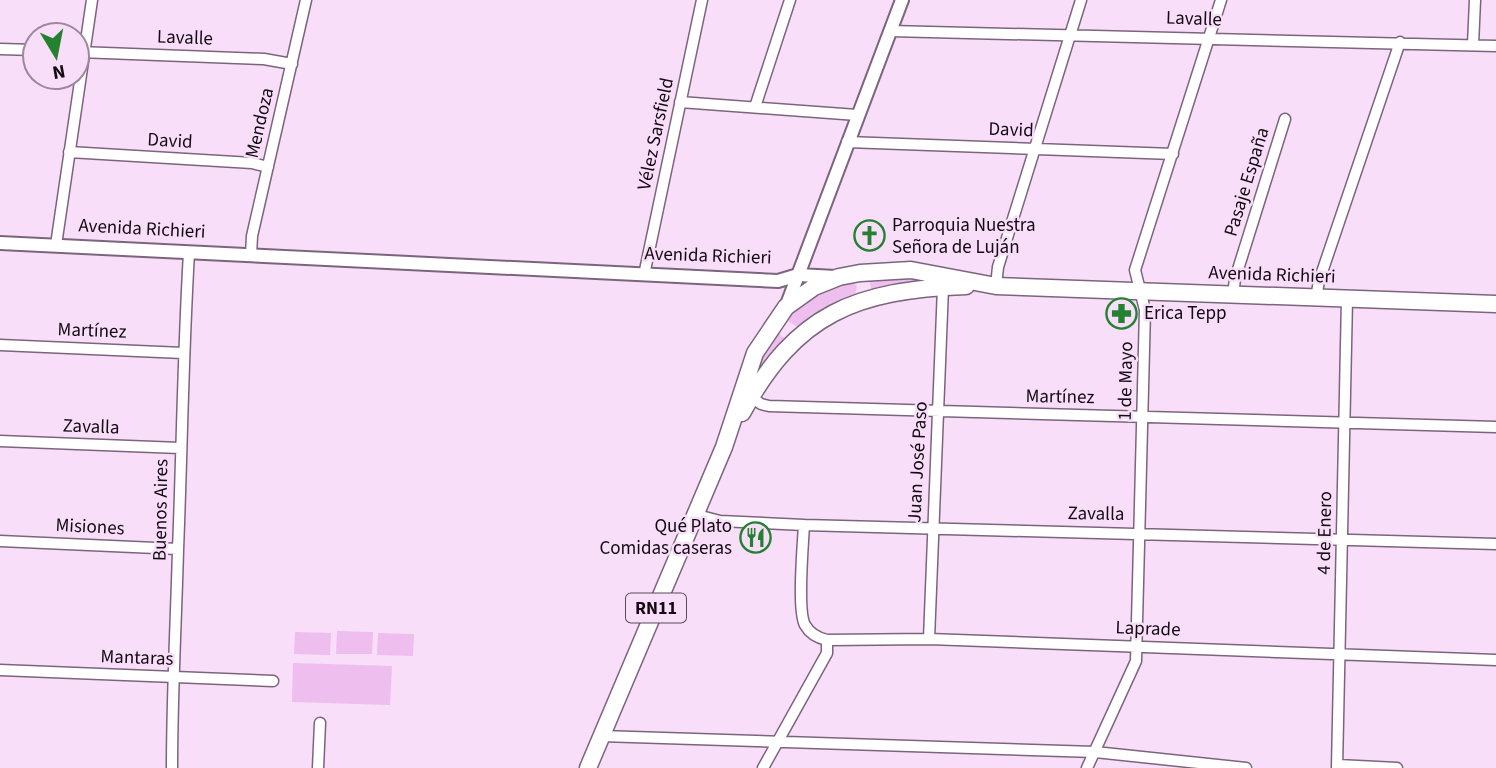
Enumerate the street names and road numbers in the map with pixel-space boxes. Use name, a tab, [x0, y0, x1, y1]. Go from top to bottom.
street label: Lavalle	[1166, 5, 1222, 33]
street label: Lavalle	[157, 24, 213, 52]
street label: Vélez Sarsfield	[631, 75, 681, 193]
street label: Mendoza	[239, 85, 281, 161]
street label: David	[988, 116, 1034, 144]
street label: Pasaje España	[1218, 124, 1276, 240]
street label: David	[147, 126, 193, 156]
street label: Avenida Richieri	[78, 212, 206, 246]
street label: Avenida Richieri	[644, 240, 772, 272]
street label: Avenida Richieri	[1208, 259, 1336, 291]
street label: Martínez	[57, 316, 127, 346]
street label: 1 de Mayo	[1112, 341, 1140, 421]
street label: Martínez	[1025, 383, 1095, 411]
street label: Juan José Paso	[901, 401, 935, 523]
street label: Zavalla	[62, 413, 120, 441]
street label: Buenos Aires	[147, 459, 175, 561]
street label: 4 de Enero	[1311, 491, 1339, 575]
street label: Zavalla	[1067, 500, 1125, 528]
street label: Misiones	[55, 512, 125, 542]
road number: RN11	[626, 594, 686, 622]
street label: Laprade	[1115, 614, 1181, 644]
street label: Mantaras	[100, 643, 174, 673]

